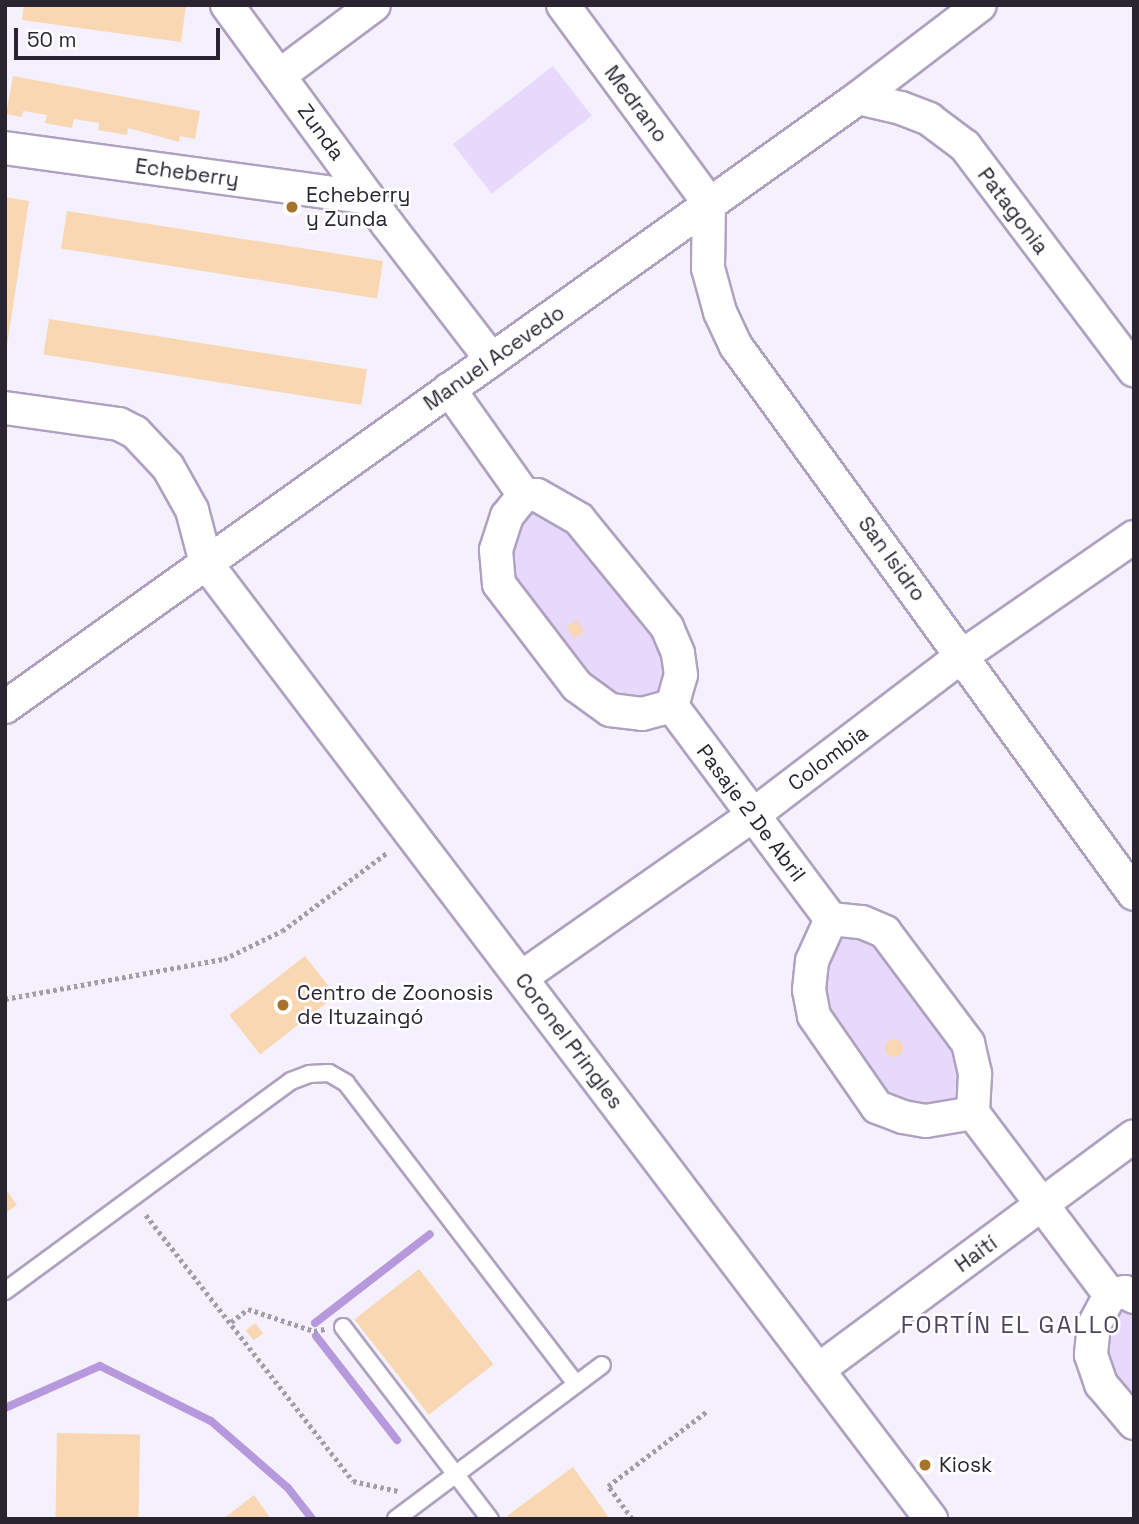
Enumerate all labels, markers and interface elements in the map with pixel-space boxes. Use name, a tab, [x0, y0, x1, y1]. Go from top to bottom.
scale bar	[18, 14, 224, 58]
text: 50 m	[27, 26, 77, 53]
street label: Medrano	[599, 61, 673, 147]
street label: Zunda	[292, 99, 350, 165]
street label: Echeberry	[134, 153, 240, 193]
street label: Patagonia	[972, 163, 1054, 259]
place label: Echeberry y Zunda	[306, 182, 410, 232]
marker: Echeberry y Zunda	[284, 199, 300, 215]
street label: Manuel Acevedo	[419, 300, 569, 416]
street label: San Isidro	[853, 512, 931, 606]
street label: Colombia	[783, 720, 873, 796]
street label: Pasaje 2 De Abril	[691, 739, 811, 887]
street label: Coronel Pringles	[510, 968, 628, 1114]
place label: Centro de Zoonosis de Ituzaingó	[297, 980, 493, 1030]
marker: Centro de Zoonosis de Ituzaingó	[275, 997, 291, 1013]
street label: Haití	[950, 1230, 1002, 1278]
district label: FORTÍN EL GALLO	[902, 1311, 1120, 1339]
place label: Kiosk	[939, 1452, 992, 1478]
marker: Kiosk	[917, 1457, 933, 1473]

